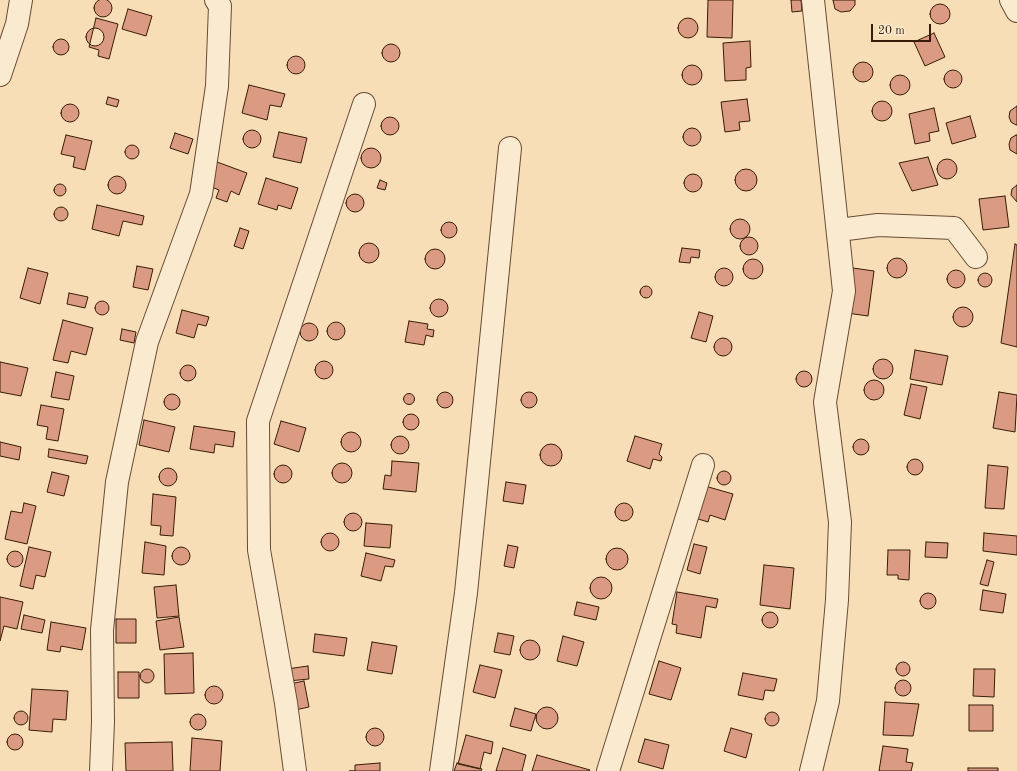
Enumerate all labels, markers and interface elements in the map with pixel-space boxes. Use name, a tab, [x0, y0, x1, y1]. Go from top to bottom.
scale bar	[873, 16, 933, 42]
text: 20 m	[878, 25, 905, 37]

